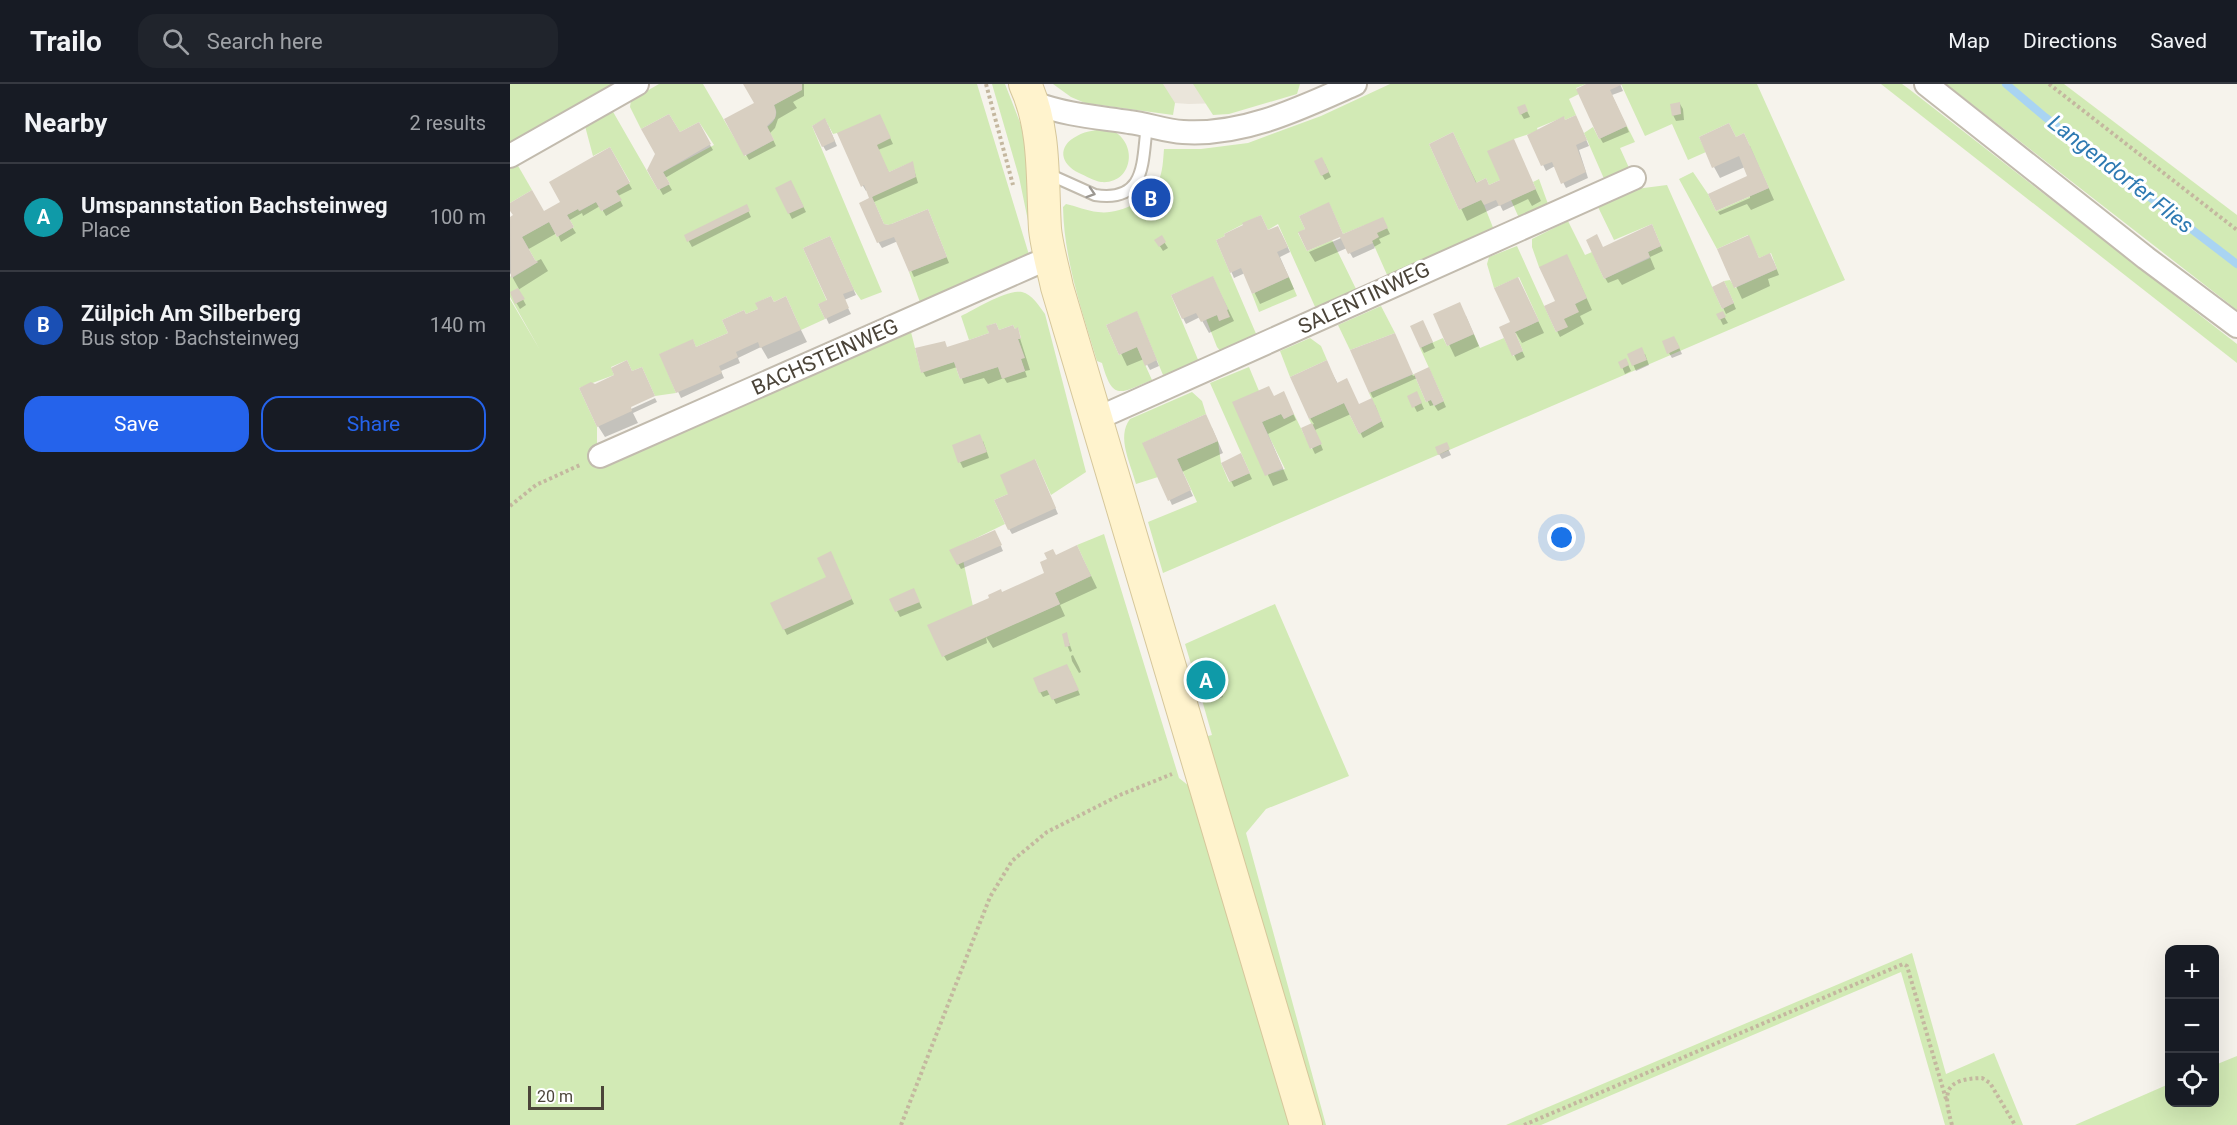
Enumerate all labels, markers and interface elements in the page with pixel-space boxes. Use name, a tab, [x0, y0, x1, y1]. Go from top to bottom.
search box	[138, 14, 558, 68]
text: Trailo	[30, 25, 102, 58]
icon: search	[159, 25, 192, 58]
text: Search here	[207, 29, 323, 54]
text: Map	[1948, 29, 1990, 53]
text: Directions	[2023, 29, 2117, 53]
text: Saved	[2150, 29, 2207, 53]
text: Nearby	[24, 108, 107, 138]
water label: Langendorfer Flies	[2043, 110, 2199, 238]
text: 2 results	[410, 111, 486, 135]
pin: B	[1132, 176, 1170, 220]
one-way arrow	[1085, 186, 1096, 198]
text: Umspannstation Bachsteinweg	[81, 193, 388, 218]
text: A	[37, 205, 50, 229]
text: 100 m	[430, 205, 486, 229]
text: Place	[81, 218, 130, 242]
street label: SALENTINWEG	[1294, 257, 1434, 339]
text: Zülpich Am Silberberg	[81, 301, 301, 326]
text: B	[37, 313, 50, 337]
text: 140 m	[430, 313, 486, 337]
street label: BACHSTEINWEG	[748, 314, 902, 400]
text: Bus stop · Bachsteinweg	[81, 326, 299, 350]
button: Save	[24, 396, 249, 452]
button: Share	[261, 396, 486, 452]
your location	[1547, 523, 1576, 552]
pin: A	[1186, 658, 1226, 702]
map controls	[2165, 945, 2219, 1107]
button: +	[2165, 945, 2219, 999]
button: −	[2165, 999, 2219, 1053]
button: locate	[2165, 1053, 2219, 1107]
scale bar	[528, 1083, 604, 1110]
text: 20 m	[537, 1087, 573, 1106]

